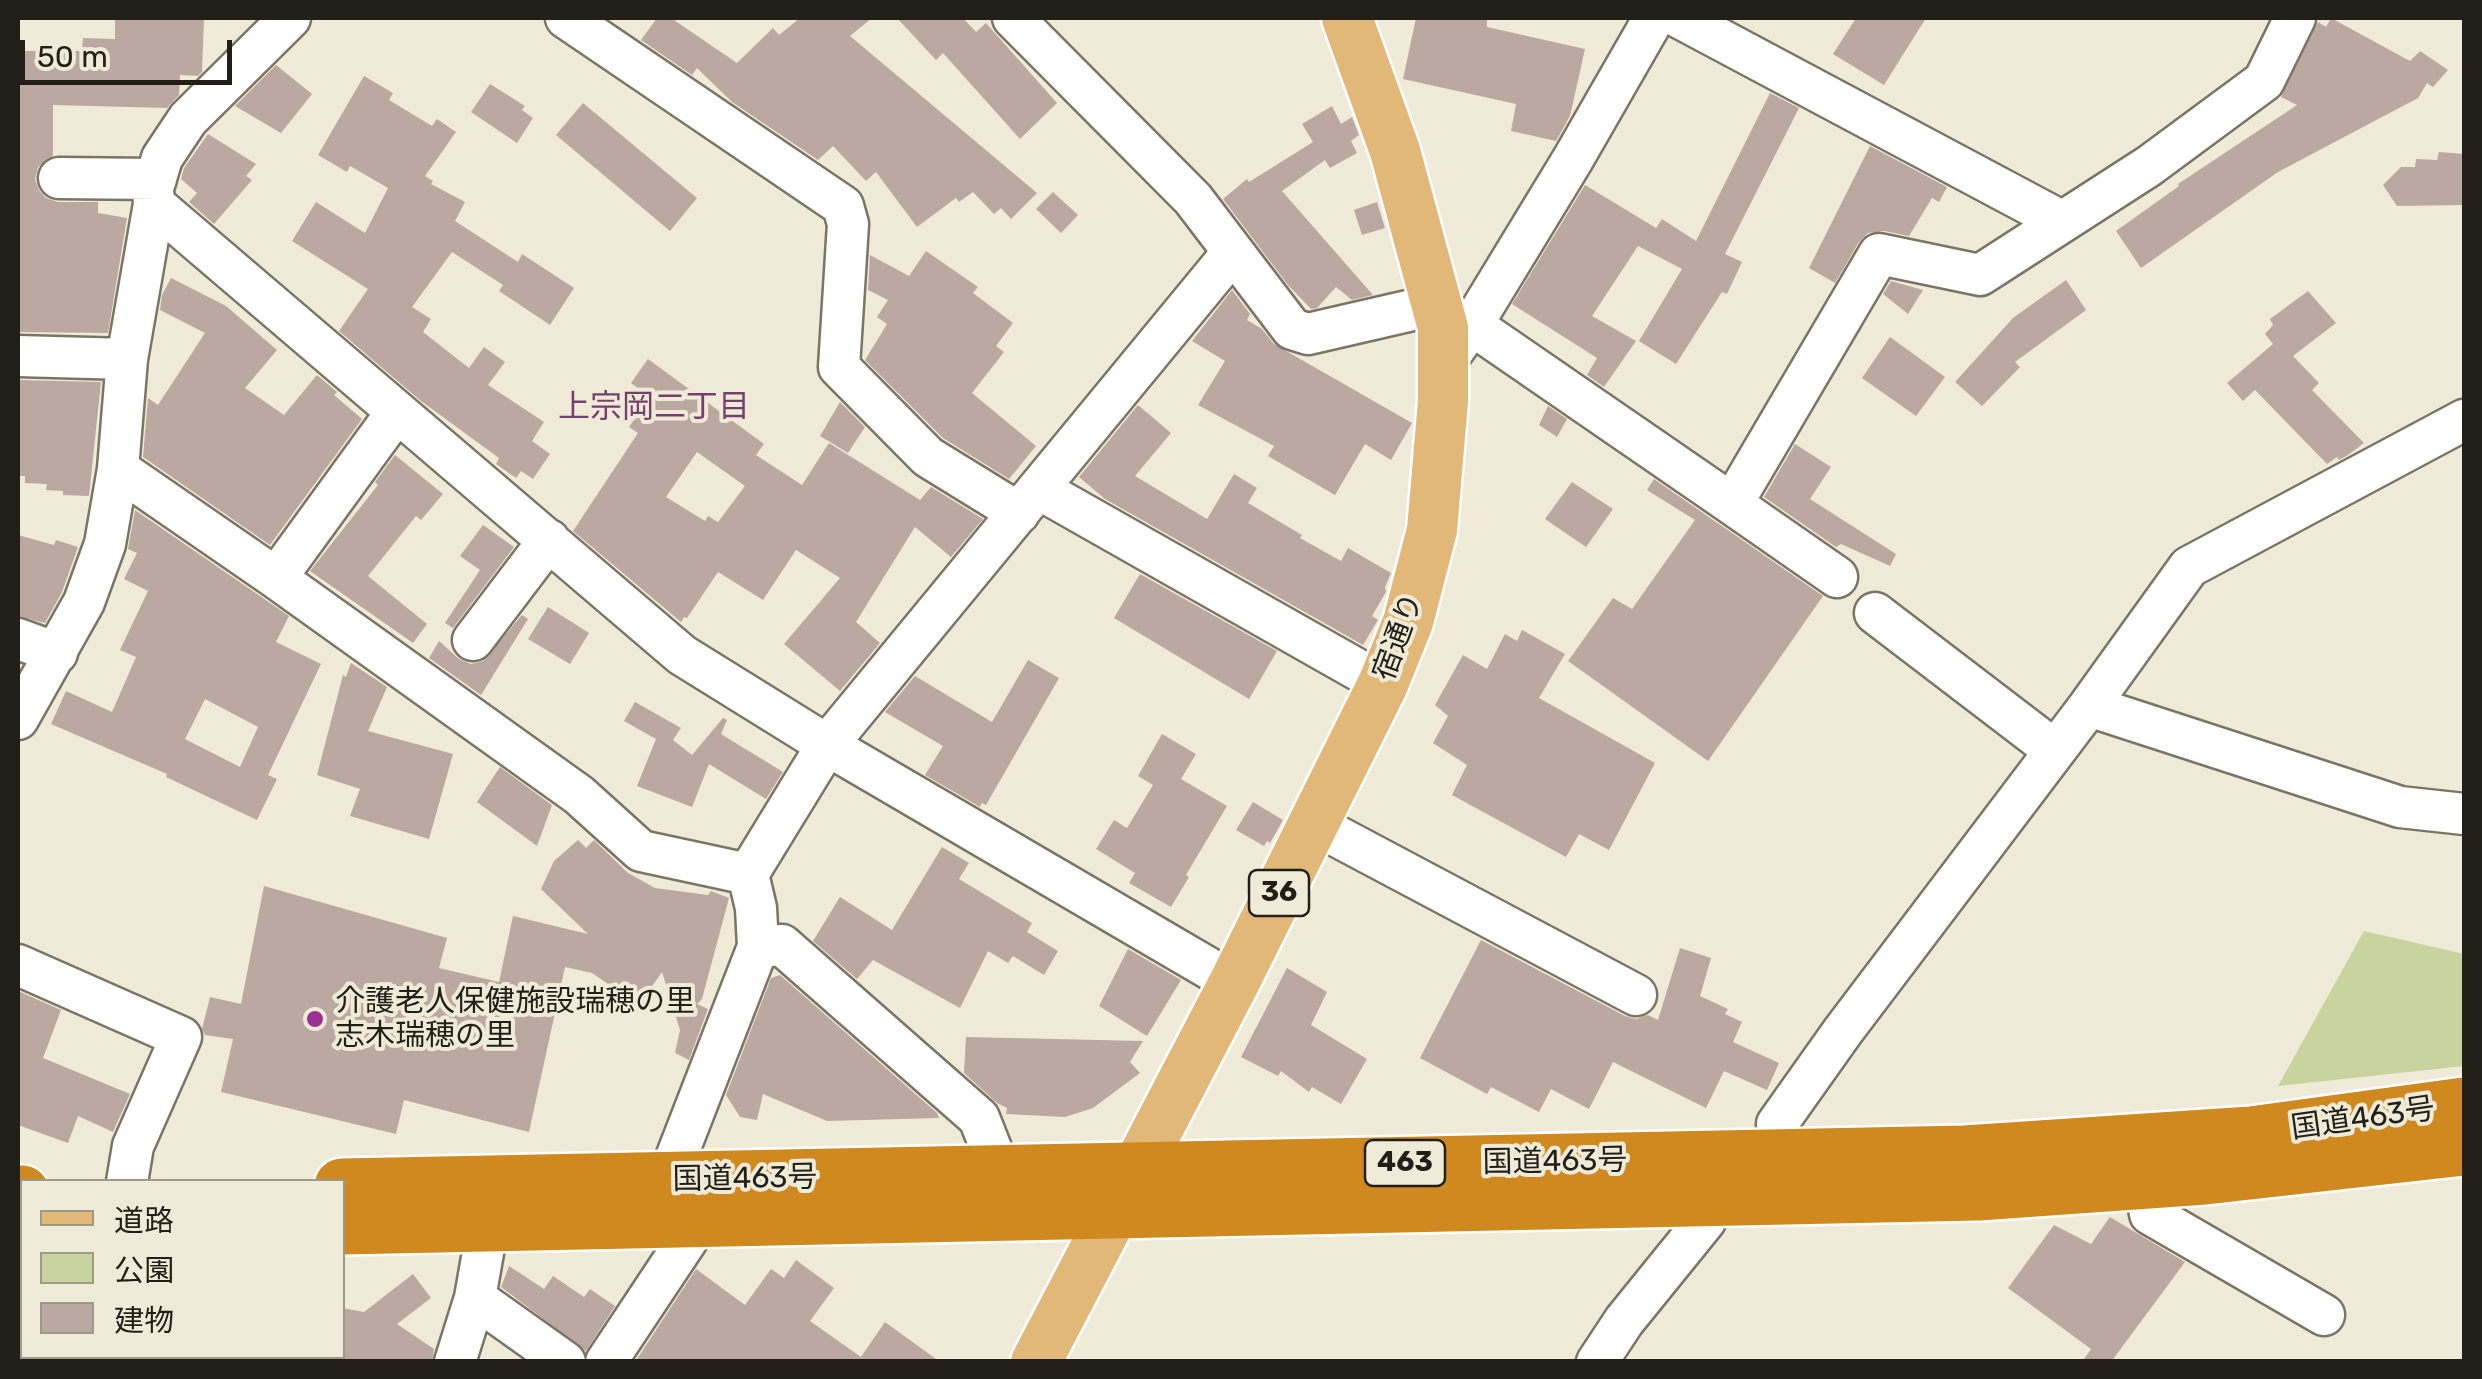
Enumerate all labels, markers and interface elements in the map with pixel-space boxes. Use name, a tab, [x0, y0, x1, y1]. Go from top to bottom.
scale bar	[25, 20, 238, 82]
text: 50 m	[37, 39, 108, 75]
district label: 上宗岡二丁目	[558, 389, 750, 427]
street label: 宿通り	[1367, 589, 1431, 685]
road number: 36	[1249, 870, 1309, 916]
place label: 介護老人保健施設瑞穂の里 志木瑞穂の里	[335, 984, 695, 1054]
marker: 介護老人保健施設瑞穂の里 志木瑞穂の里	[304, 1008, 326, 1030]
street label: 国道463号	[2289, 1091, 2437, 1147]
road number: 463	[1365, 1140, 1445, 1186]
street label: 国道463号	[1482, 1143, 1628, 1181]
street label: 国道463号	[672, 1160, 818, 1198]
legend	[20, 1179, 345, 1359]
text: 道路	[114, 1203, 174, 1239]
text: 公園	[114, 1253, 174, 1289]
text: 建物	[114, 1303, 174, 1339]

